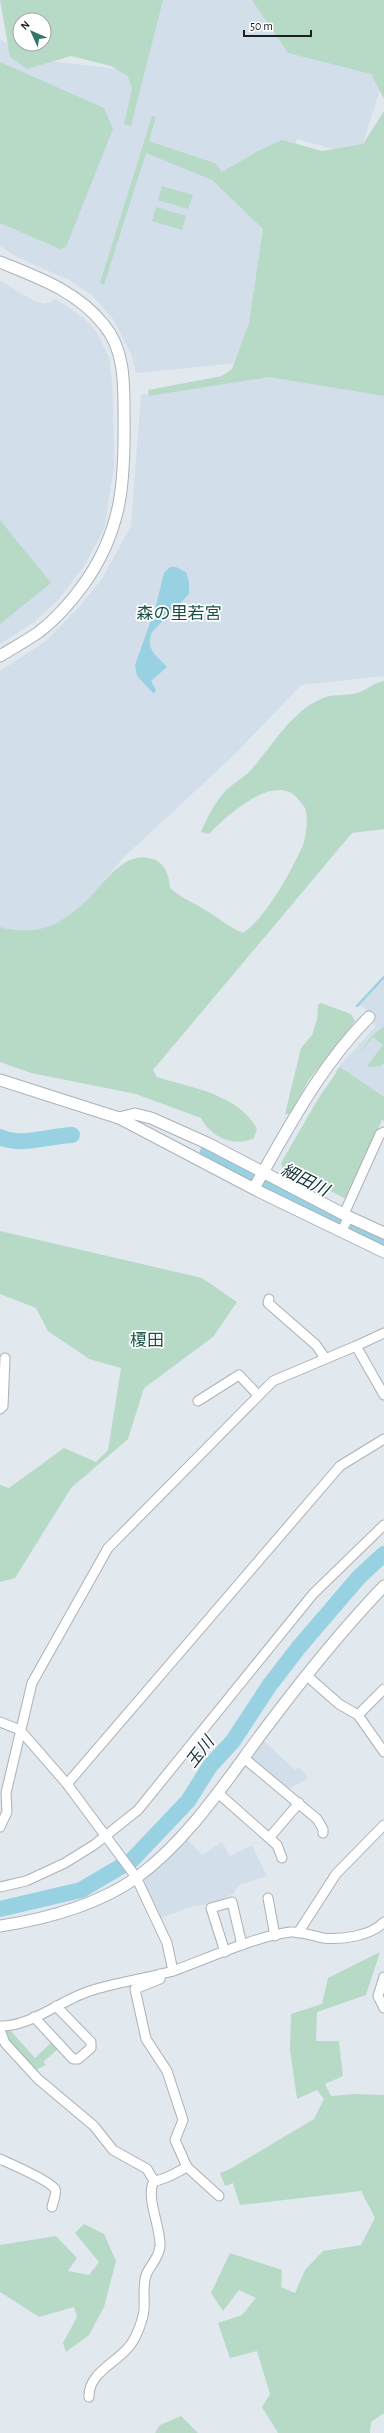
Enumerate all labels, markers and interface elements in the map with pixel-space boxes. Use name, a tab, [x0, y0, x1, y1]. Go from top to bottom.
north arrow	[12, 12, 52, 52]
scale bar	[244, 12, 311, 38]
text: N	[19, 19, 32, 32]
text: 50 m	[250, 20, 273, 32]
district label: 森の里若宮	[137, 605, 222, 622]
water label: 細田川	[278, 1160, 334, 1200]
district label: 榎田	[130, 1332, 164, 1349]
water label: 玉川	[183, 1732, 218, 1771]

